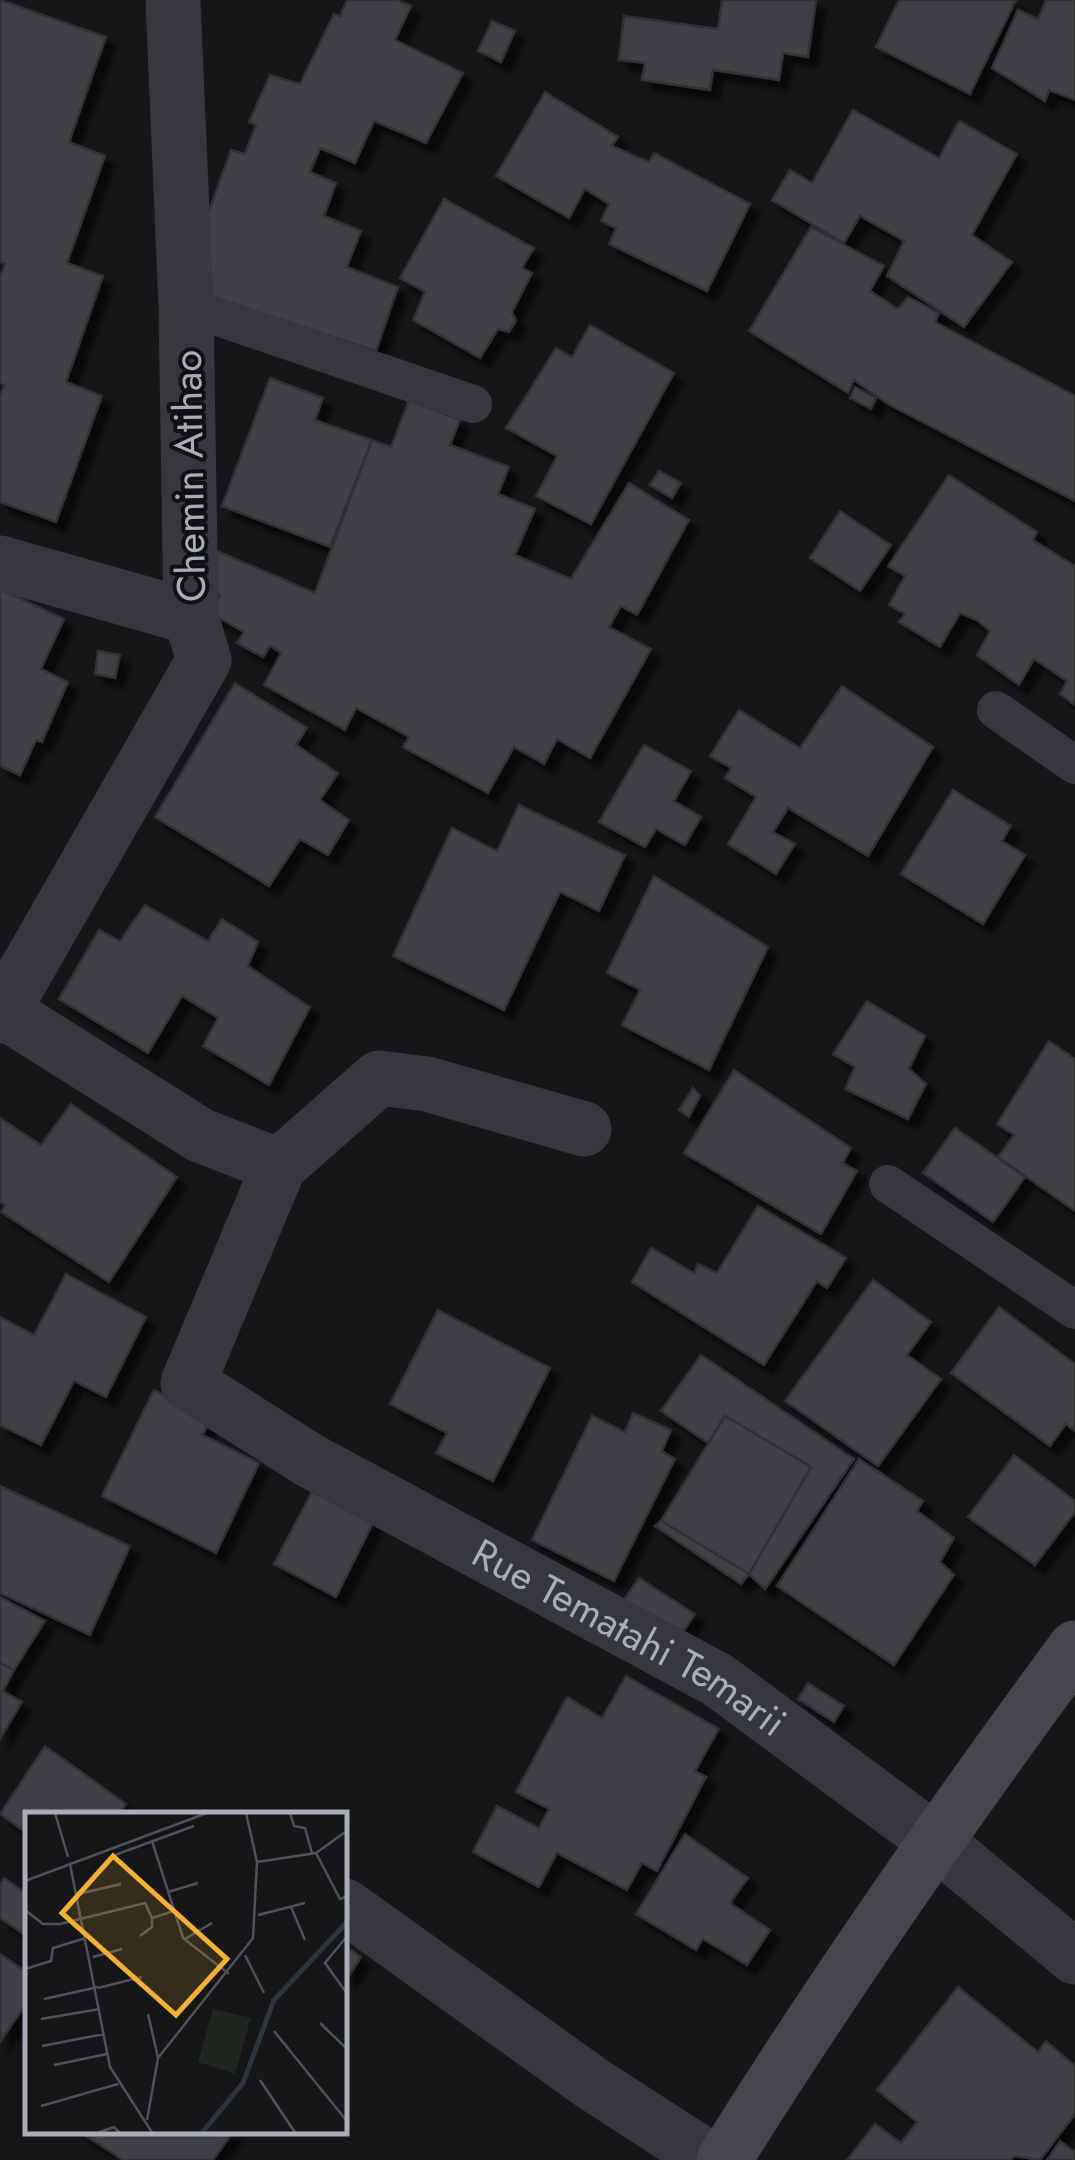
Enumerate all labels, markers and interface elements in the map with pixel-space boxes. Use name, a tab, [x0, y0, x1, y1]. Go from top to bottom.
street label: Chemin Atihao	[158, 349, 220, 603]
street label: Rue Tematahi Temarii	[462, 1524, 799, 1750]
inset map	[25, 1812, 348, 2135]

